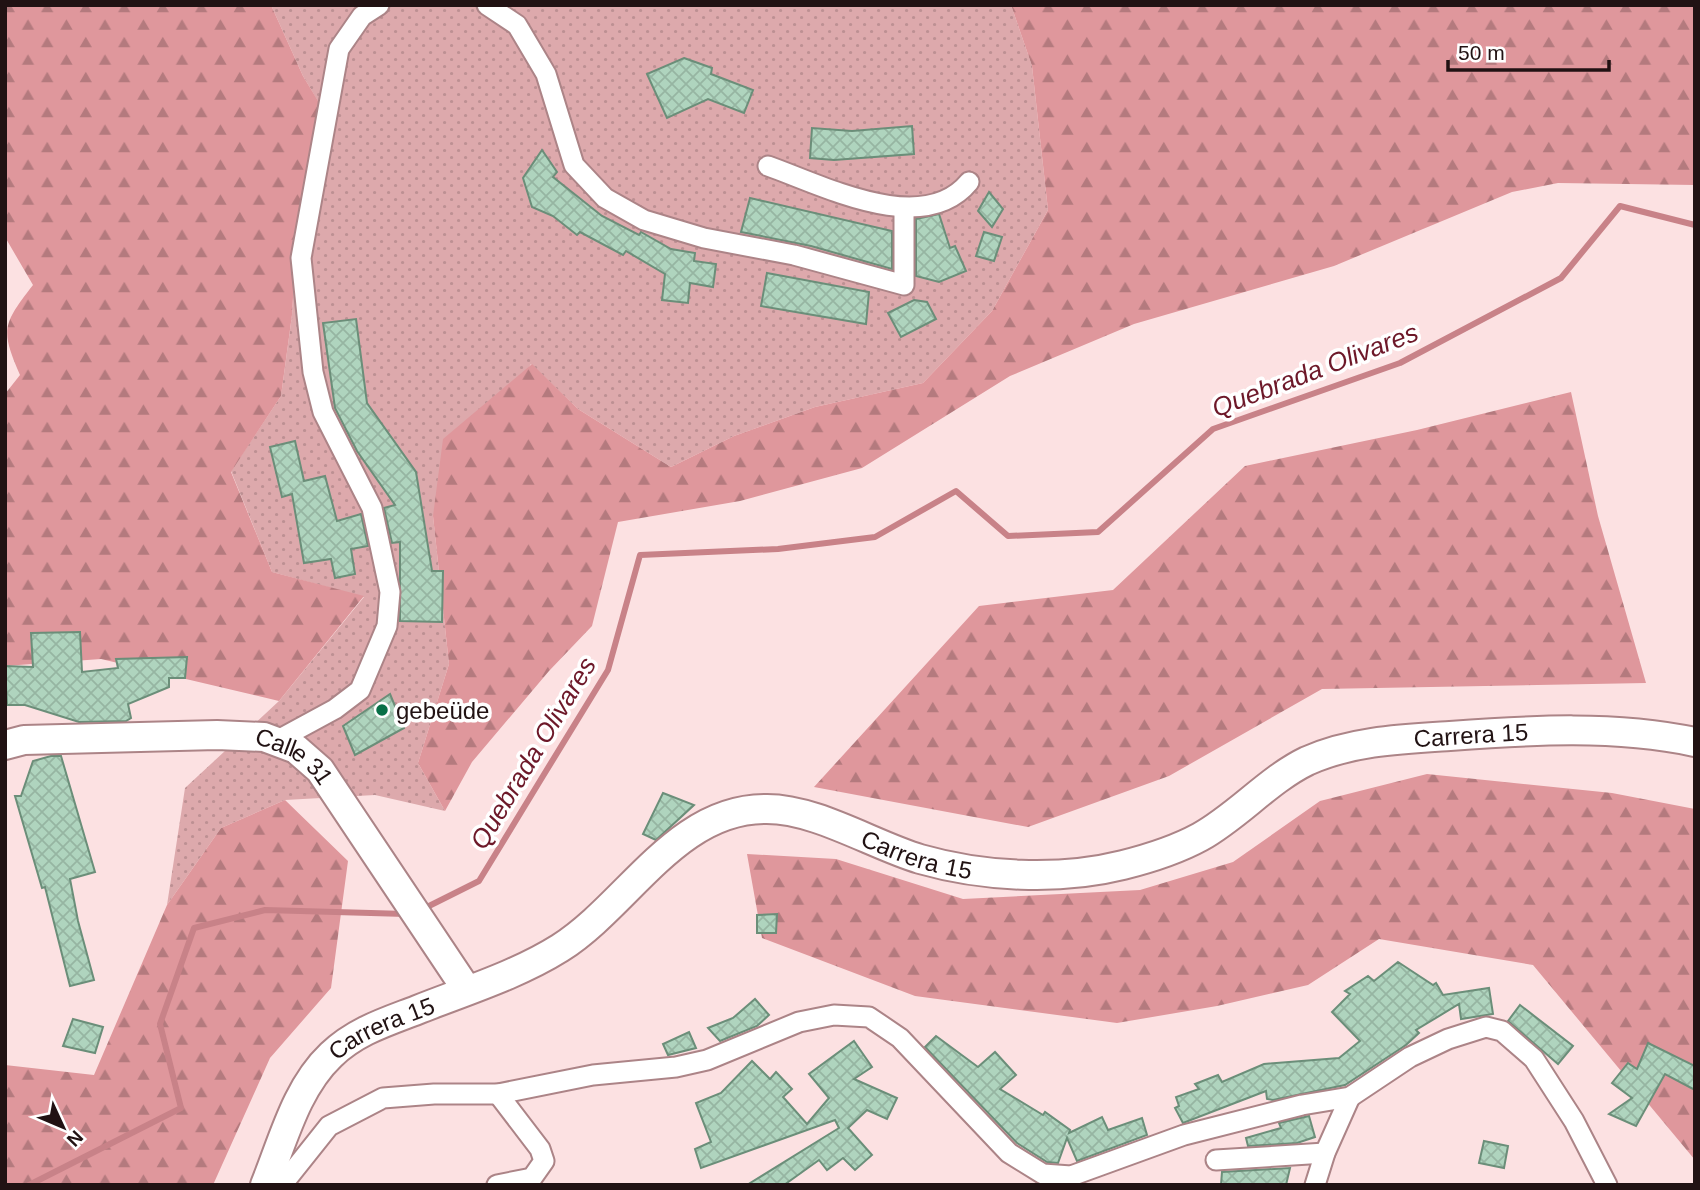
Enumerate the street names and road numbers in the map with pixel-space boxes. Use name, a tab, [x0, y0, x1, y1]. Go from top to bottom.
street label: Carrera 15	[1413, 718, 1529, 752]
street label: Calle 31	[252, 722, 339, 789]
street label: Carrera 15	[857, 824, 974, 884]
street label: Carrera 15	[323, 991, 438, 1065]

